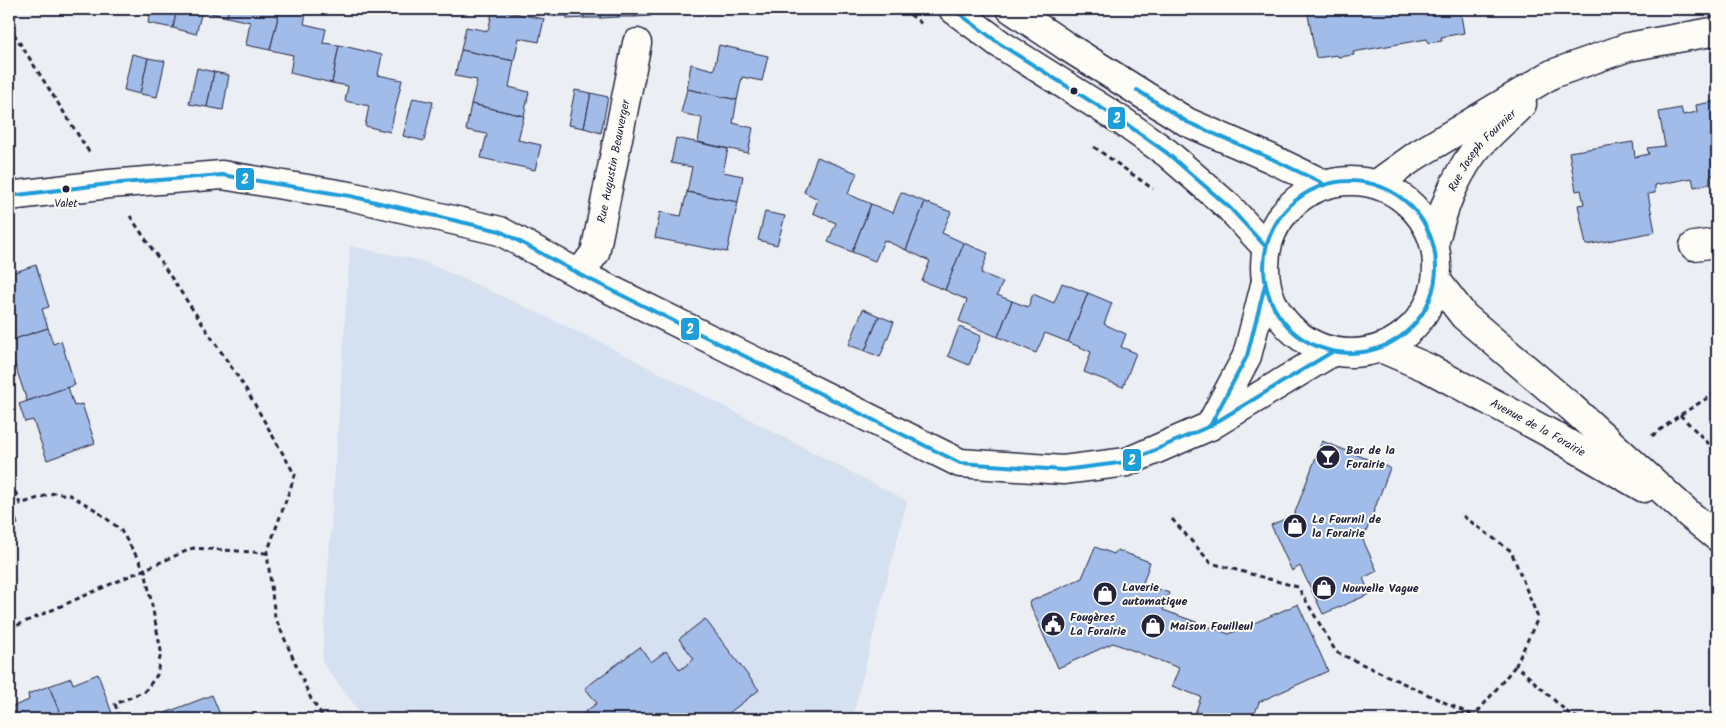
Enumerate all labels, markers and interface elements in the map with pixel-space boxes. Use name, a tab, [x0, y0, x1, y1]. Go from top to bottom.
unlabelled marker	[1069, 86, 1079, 96]
street label: Rue Augustin Beauverger	[592, 97, 636, 225]
street label: Rue Joseph Fournier	[1443, 104, 1522, 195]
line badge: 2	[1107, 106, 1126, 130]
text: 2	[1113, 108, 1121, 130]
line badge: 2	[235, 167, 255, 191]
text: 2	[241, 169, 249, 191]
marker: Valet	[61, 184, 71, 194]
place label: Valet	[55, 195, 78, 213]
line badge: 2	[680, 317, 700, 341]
text: 2	[686, 319, 694, 341]
street label: Avenue de la Forairie	[1487, 394, 1589, 462]
place label: Bar de la Forairie	[1346, 441, 1395, 474]
bar icon: Bar de la Forairie	[1315, 444, 1341, 470]
line badge: 2	[1122, 448, 1142, 472]
text: 2	[1128, 450, 1136, 472]
place label: Le Fournil de la Forairie	[1312, 510, 1381, 543]
shop icon: Le Fournil de la Forairie	[1282, 513, 1308, 539]
shop icon: Nouvelle Vague	[1311, 575, 1337, 601]
place label: Laverie automatique	[1122, 578, 1187, 611]
place label: Nouvelle Vague	[1342, 579, 1419, 598]
shop icon: Laverie automatique	[1092, 581, 1118, 607]
place label: Fougères La Forairie	[1070, 608, 1126, 641]
public building icon: Fougères La Forairie	[1040, 611, 1066, 637]
shop icon: Maison Fouilleul	[1140, 613, 1166, 639]
place label: Maison Fouilleul	[1170, 617, 1254, 636]

